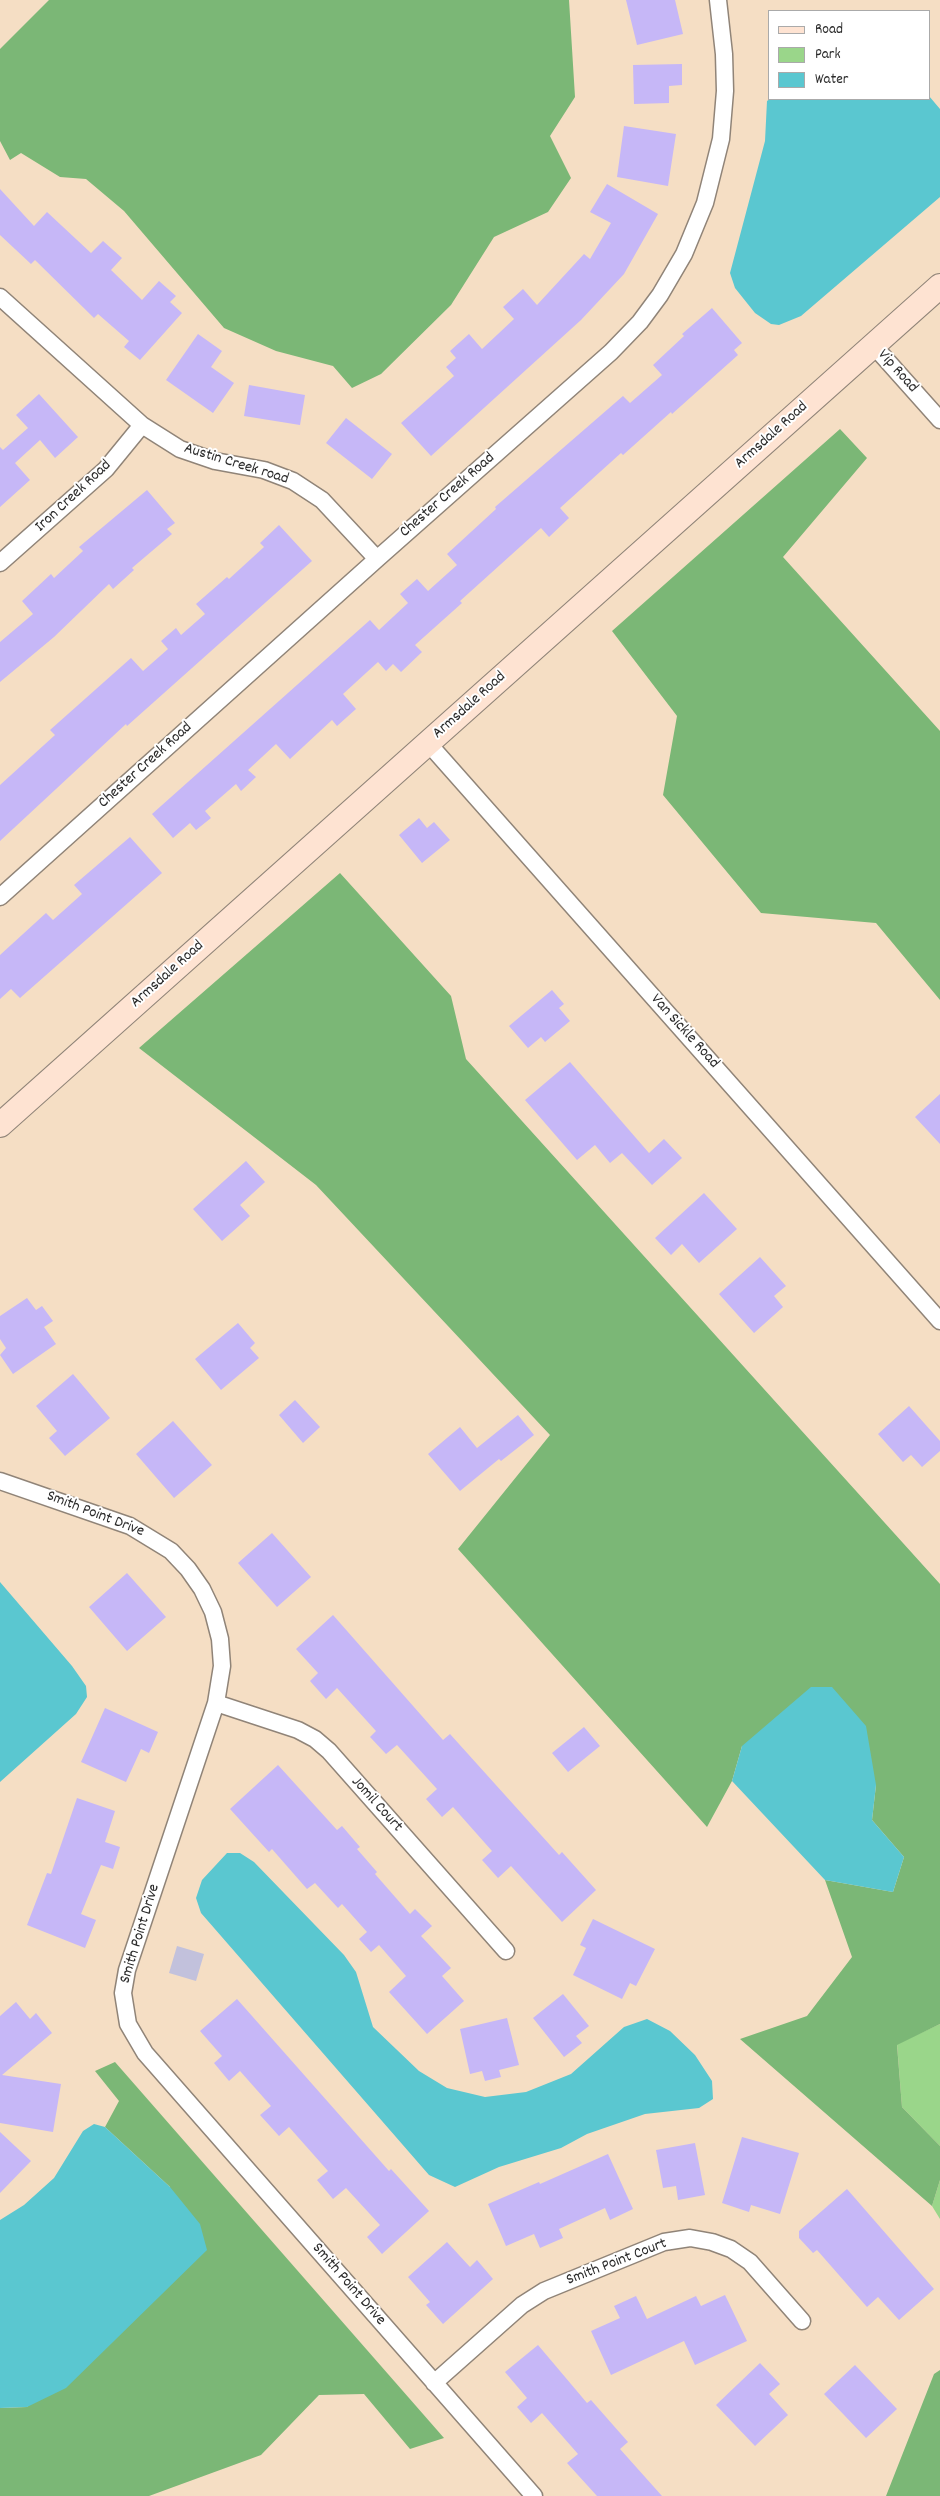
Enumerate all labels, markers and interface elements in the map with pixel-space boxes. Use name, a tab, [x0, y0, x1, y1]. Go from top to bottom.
legend	[768, 10, 930, 100]
text: Road	[815, 19, 843, 41]
text: Park	[815, 44, 841, 66]
text: Water	[815, 69, 848, 91]
street label: Vip Road	[873, 346, 921, 398]
street label: Armsdale Road	[731, 398, 813, 474]
street label: Austin Creek road	[181, 440, 291, 490]
street label: Chester Creek Road	[397, 450, 499, 542]
street label: Iron Creek Road	[32, 457, 116, 537]
street label: Armsdale Road	[429, 668, 511, 744]
street label: Chester Creek Road	[95, 719, 197, 813]
street label: Armsdale Road	[127, 937, 209, 1013]
street label: Van Sickle Road	[646, 991, 722, 1073]
street label: Smith Point Drive	[43, 1488, 147, 1542]
street label: Jomil Court	[346, 1773, 406, 1837]
street label: Smith Point Drive	[117, 1882, 165, 1986]
street label: Smith Point Court	[564, 2235, 670, 2291]
street label: Smith Point Drive	[307, 2240, 389, 2330]

